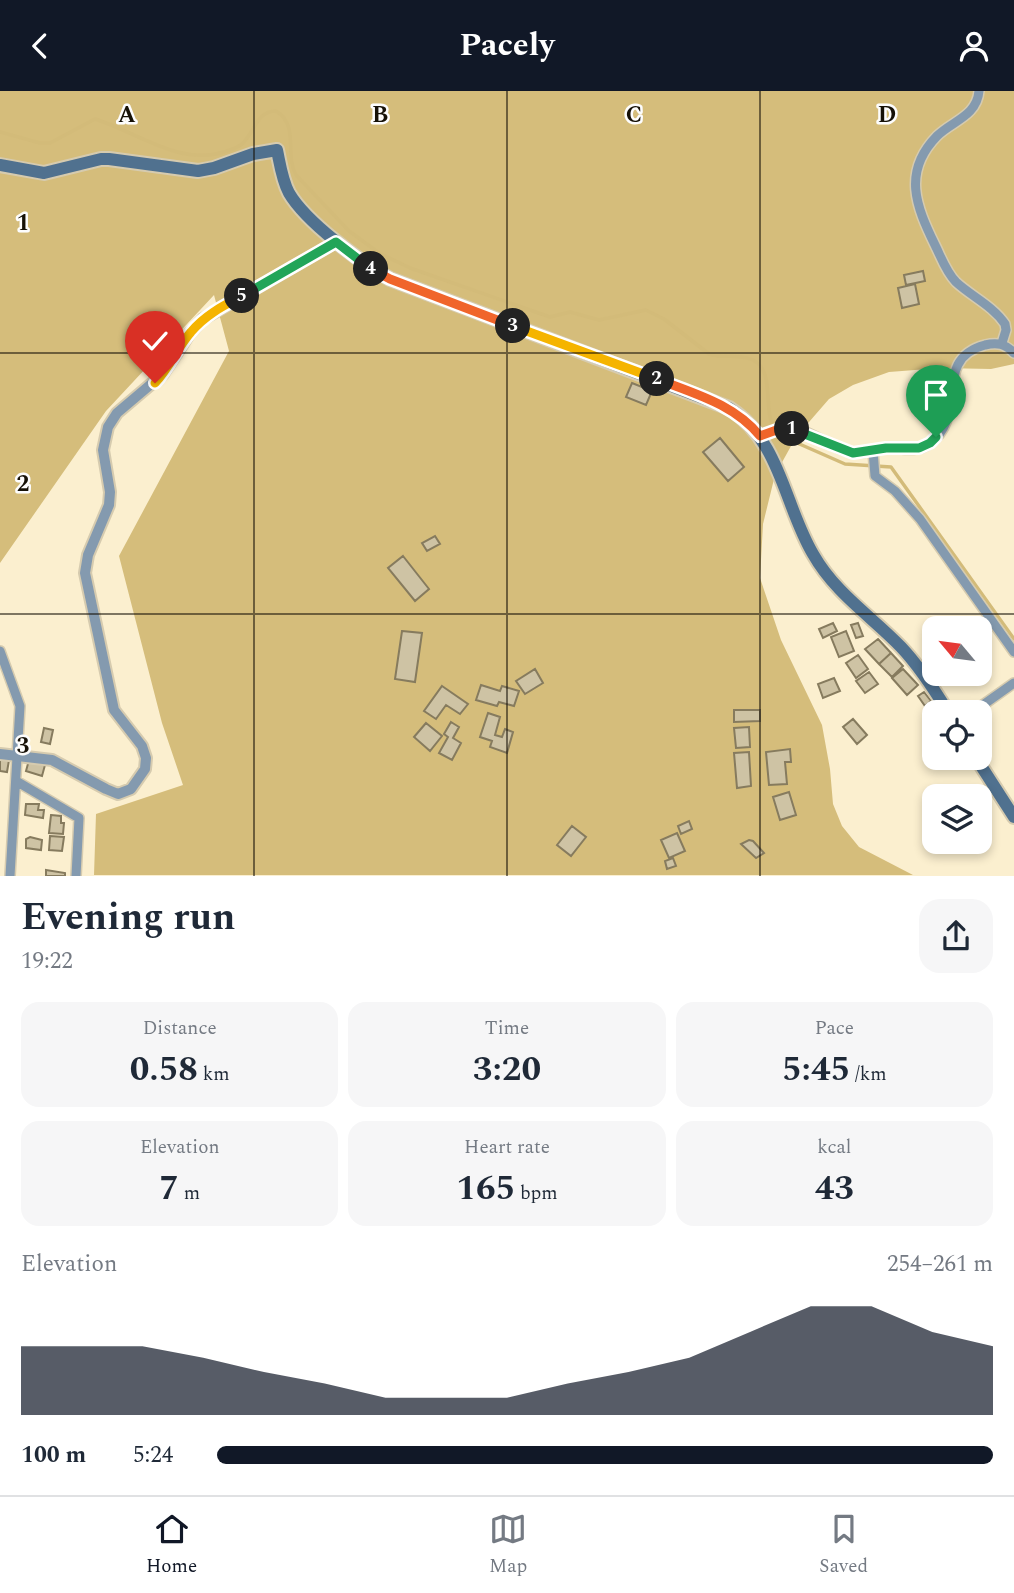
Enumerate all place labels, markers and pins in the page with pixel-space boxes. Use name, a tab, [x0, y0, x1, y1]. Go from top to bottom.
pin: 4	[354, 251, 388, 287]
pin: 5	[224, 279, 260, 313]
pin: 3	[496, 309, 530, 343]
pin	[125, 311, 185, 383]
pin: 2	[640, 361, 674, 397]
pin	[906, 365, 966, 437]
pin: 1	[774, 411, 810, 447]

